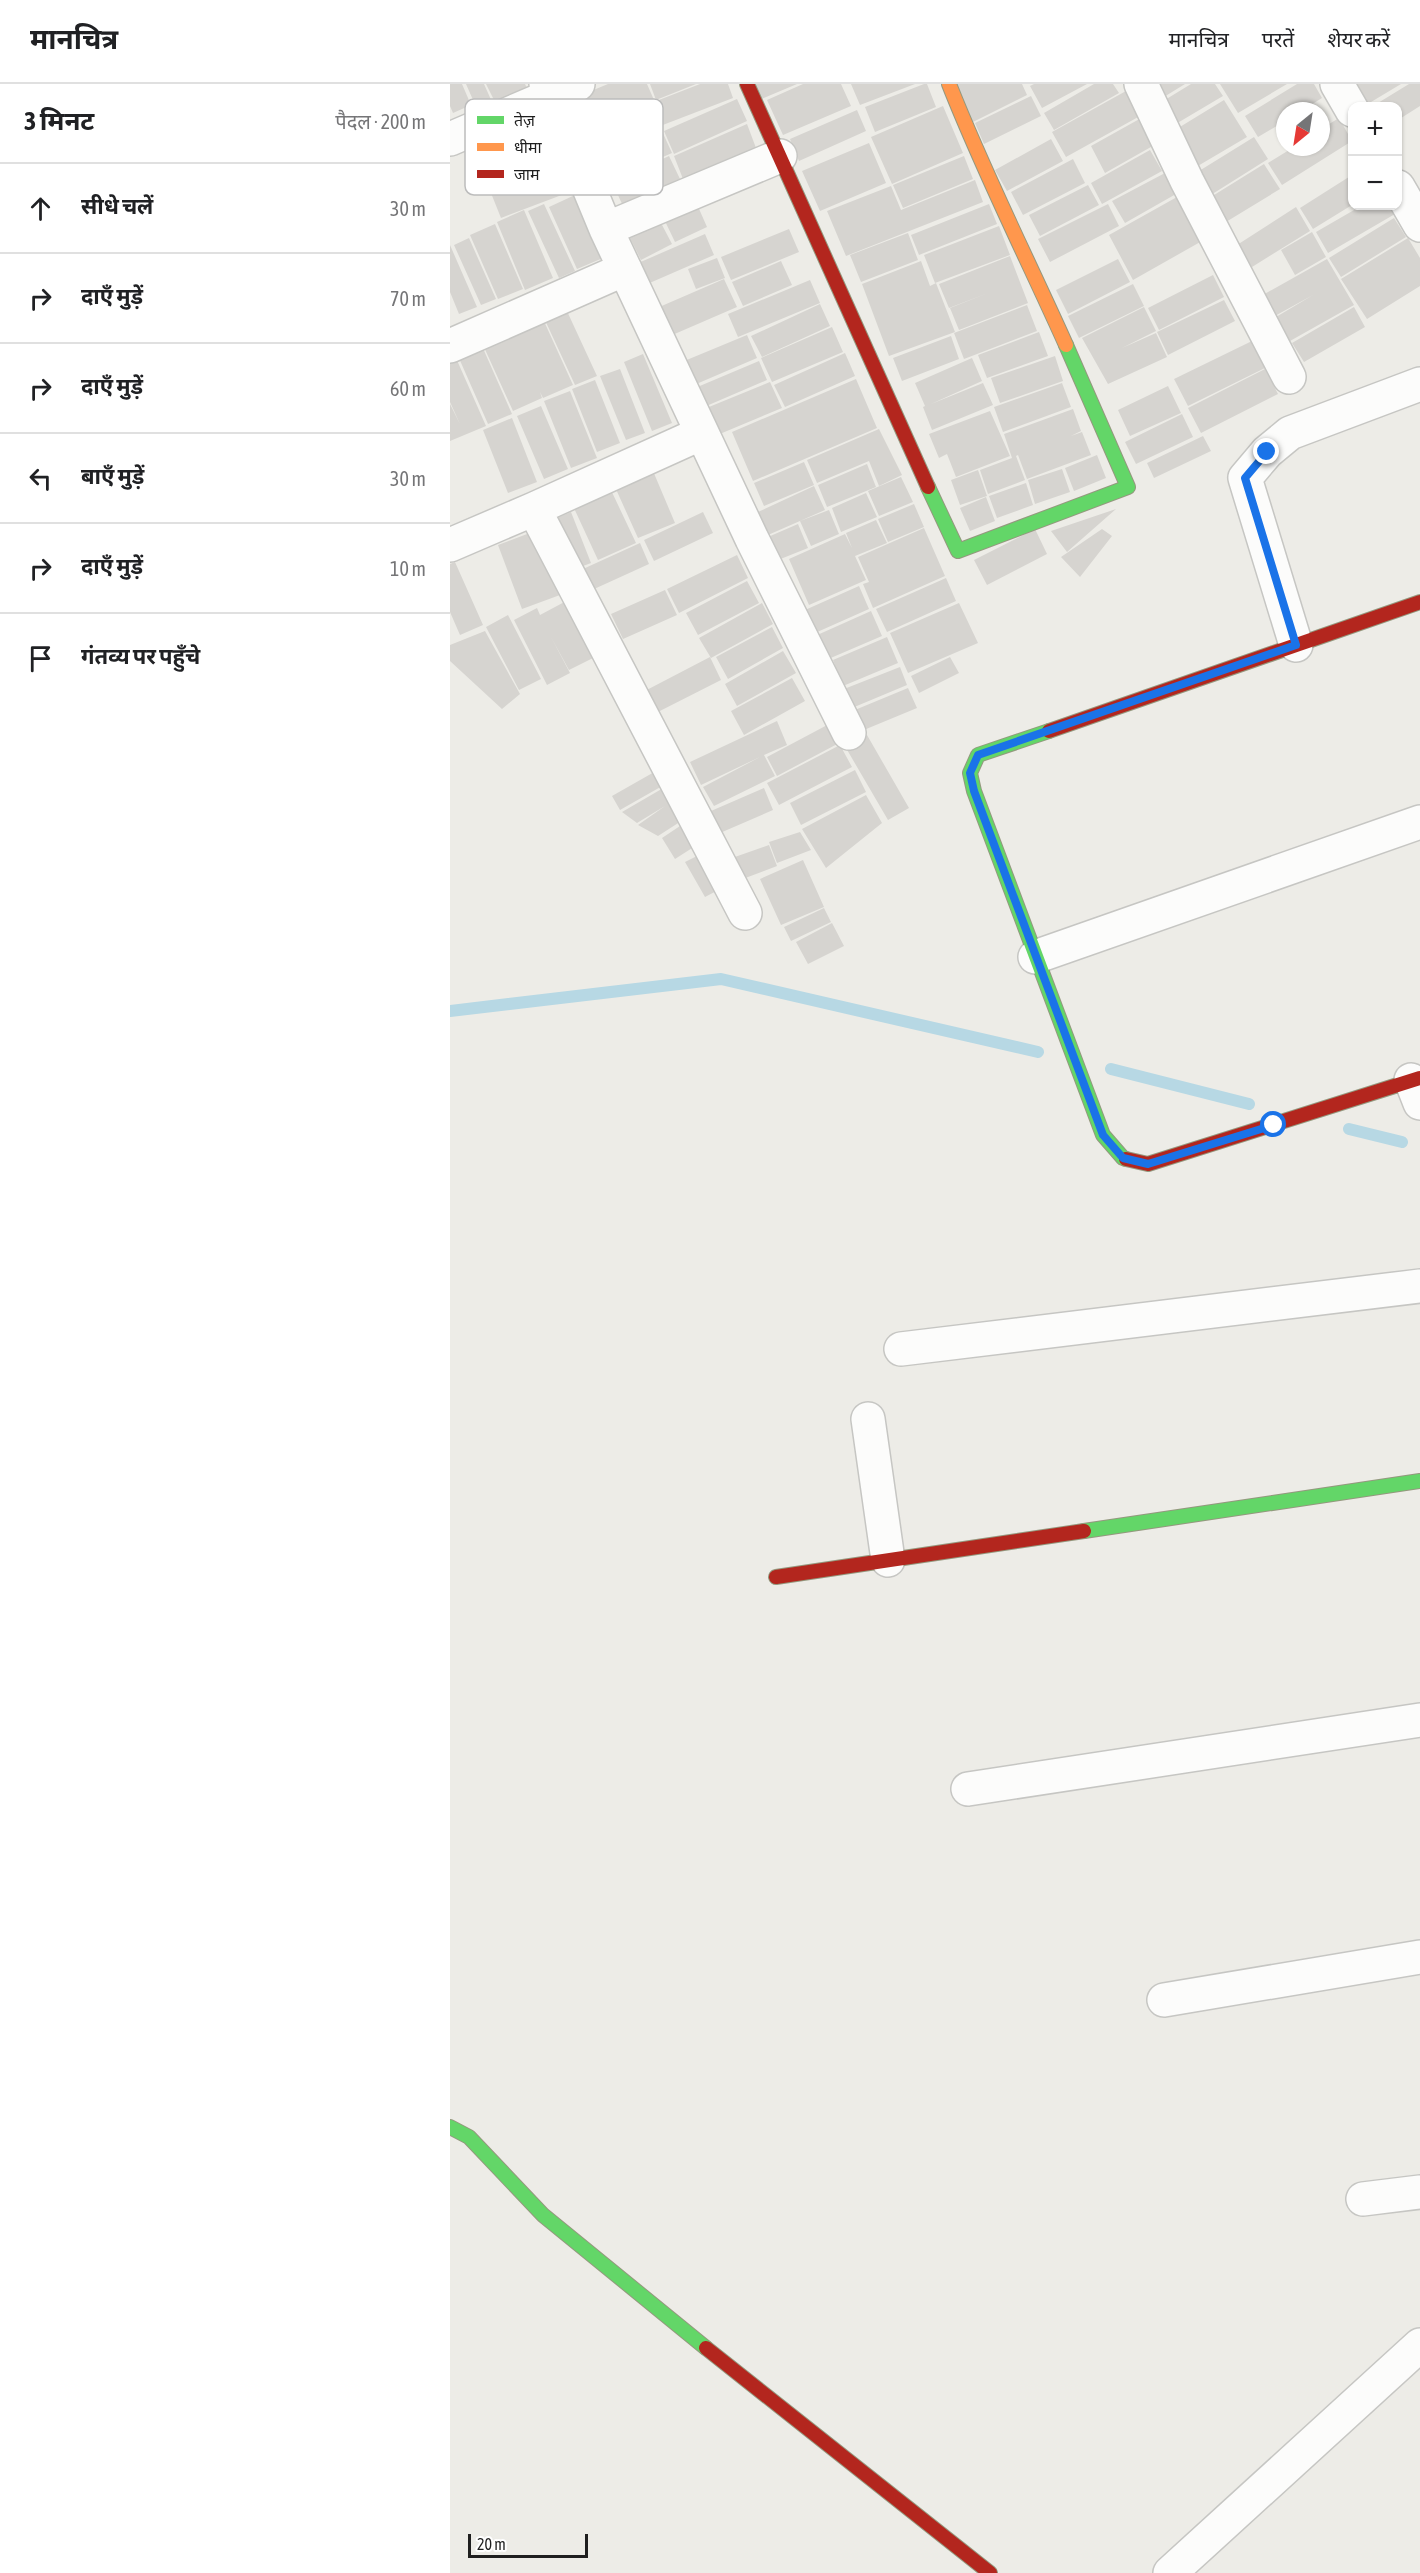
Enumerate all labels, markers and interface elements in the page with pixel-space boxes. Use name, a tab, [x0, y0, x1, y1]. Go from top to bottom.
text: मानचित्र	[30, 23, 118, 55]
text: मानचित्र	[1169, 27, 1229, 51]
text: परतें	[1262, 27, 1294, 51]
text: शेयर करें	[1327, 27, 1390, 51]
legend	[465, 99, 663, 195]
north arrow	[1276, 102, 1330, 156]
map controls	[1348, 102, 1402, 210]
button: +	[1348, 102, 1402, 156]
text: 3 मिनट	[24, 106, 94, 136]
text: पैदल · 200 m	[335, 110, 426, 133]
text: तेज़	[514, 111, 536, 129]
text: धीमा	[514, 138, 543, 156]
button: −	[1348, 156, 1402, 210]
text: जाम	[514, 165, 540, 183]
icon: ahead	[24, 192, 57, 225]
text: सीधे चलें	[81, 193, 153, 219]
text: 30 m	[390, 197, 426, 220]
icon: right	[24, 282, 57, 315]
text: दाएँ मुड़ें	[81, 283, 143, 309]
text: 70 m	[390, 287, 426, 310]
icon: right	[24, 372, 57, 405]
text: दाएँ मुड़ें	[81, 373, 143, 399]
text: 60 m	[390, 377, 426, 400]
route end	[1253, 438, 1279, 464]
icon: left	[24, 462, 57, 495]
text: बाएँ मुड़ें	[81, 463, 144, 489]
text: 30 m	[390, 467, 426, 490]
icon: right	[24, 552, 57, 585]
text: दाएँ मुड़ें	[81, 553, 143, 579]
text: 10 m	[390, 557, 426, 580]
icon: arrive	[24, 642, 57, 675]
text: गंतव्य पर पहुँचे	[81, 643, 200, 669]
route start	[1260, 1111, 1286, 1137]
scale bar	[468, 2531, 588, 2558]
text: 20 m	[477, 2535, 506, 2553]

